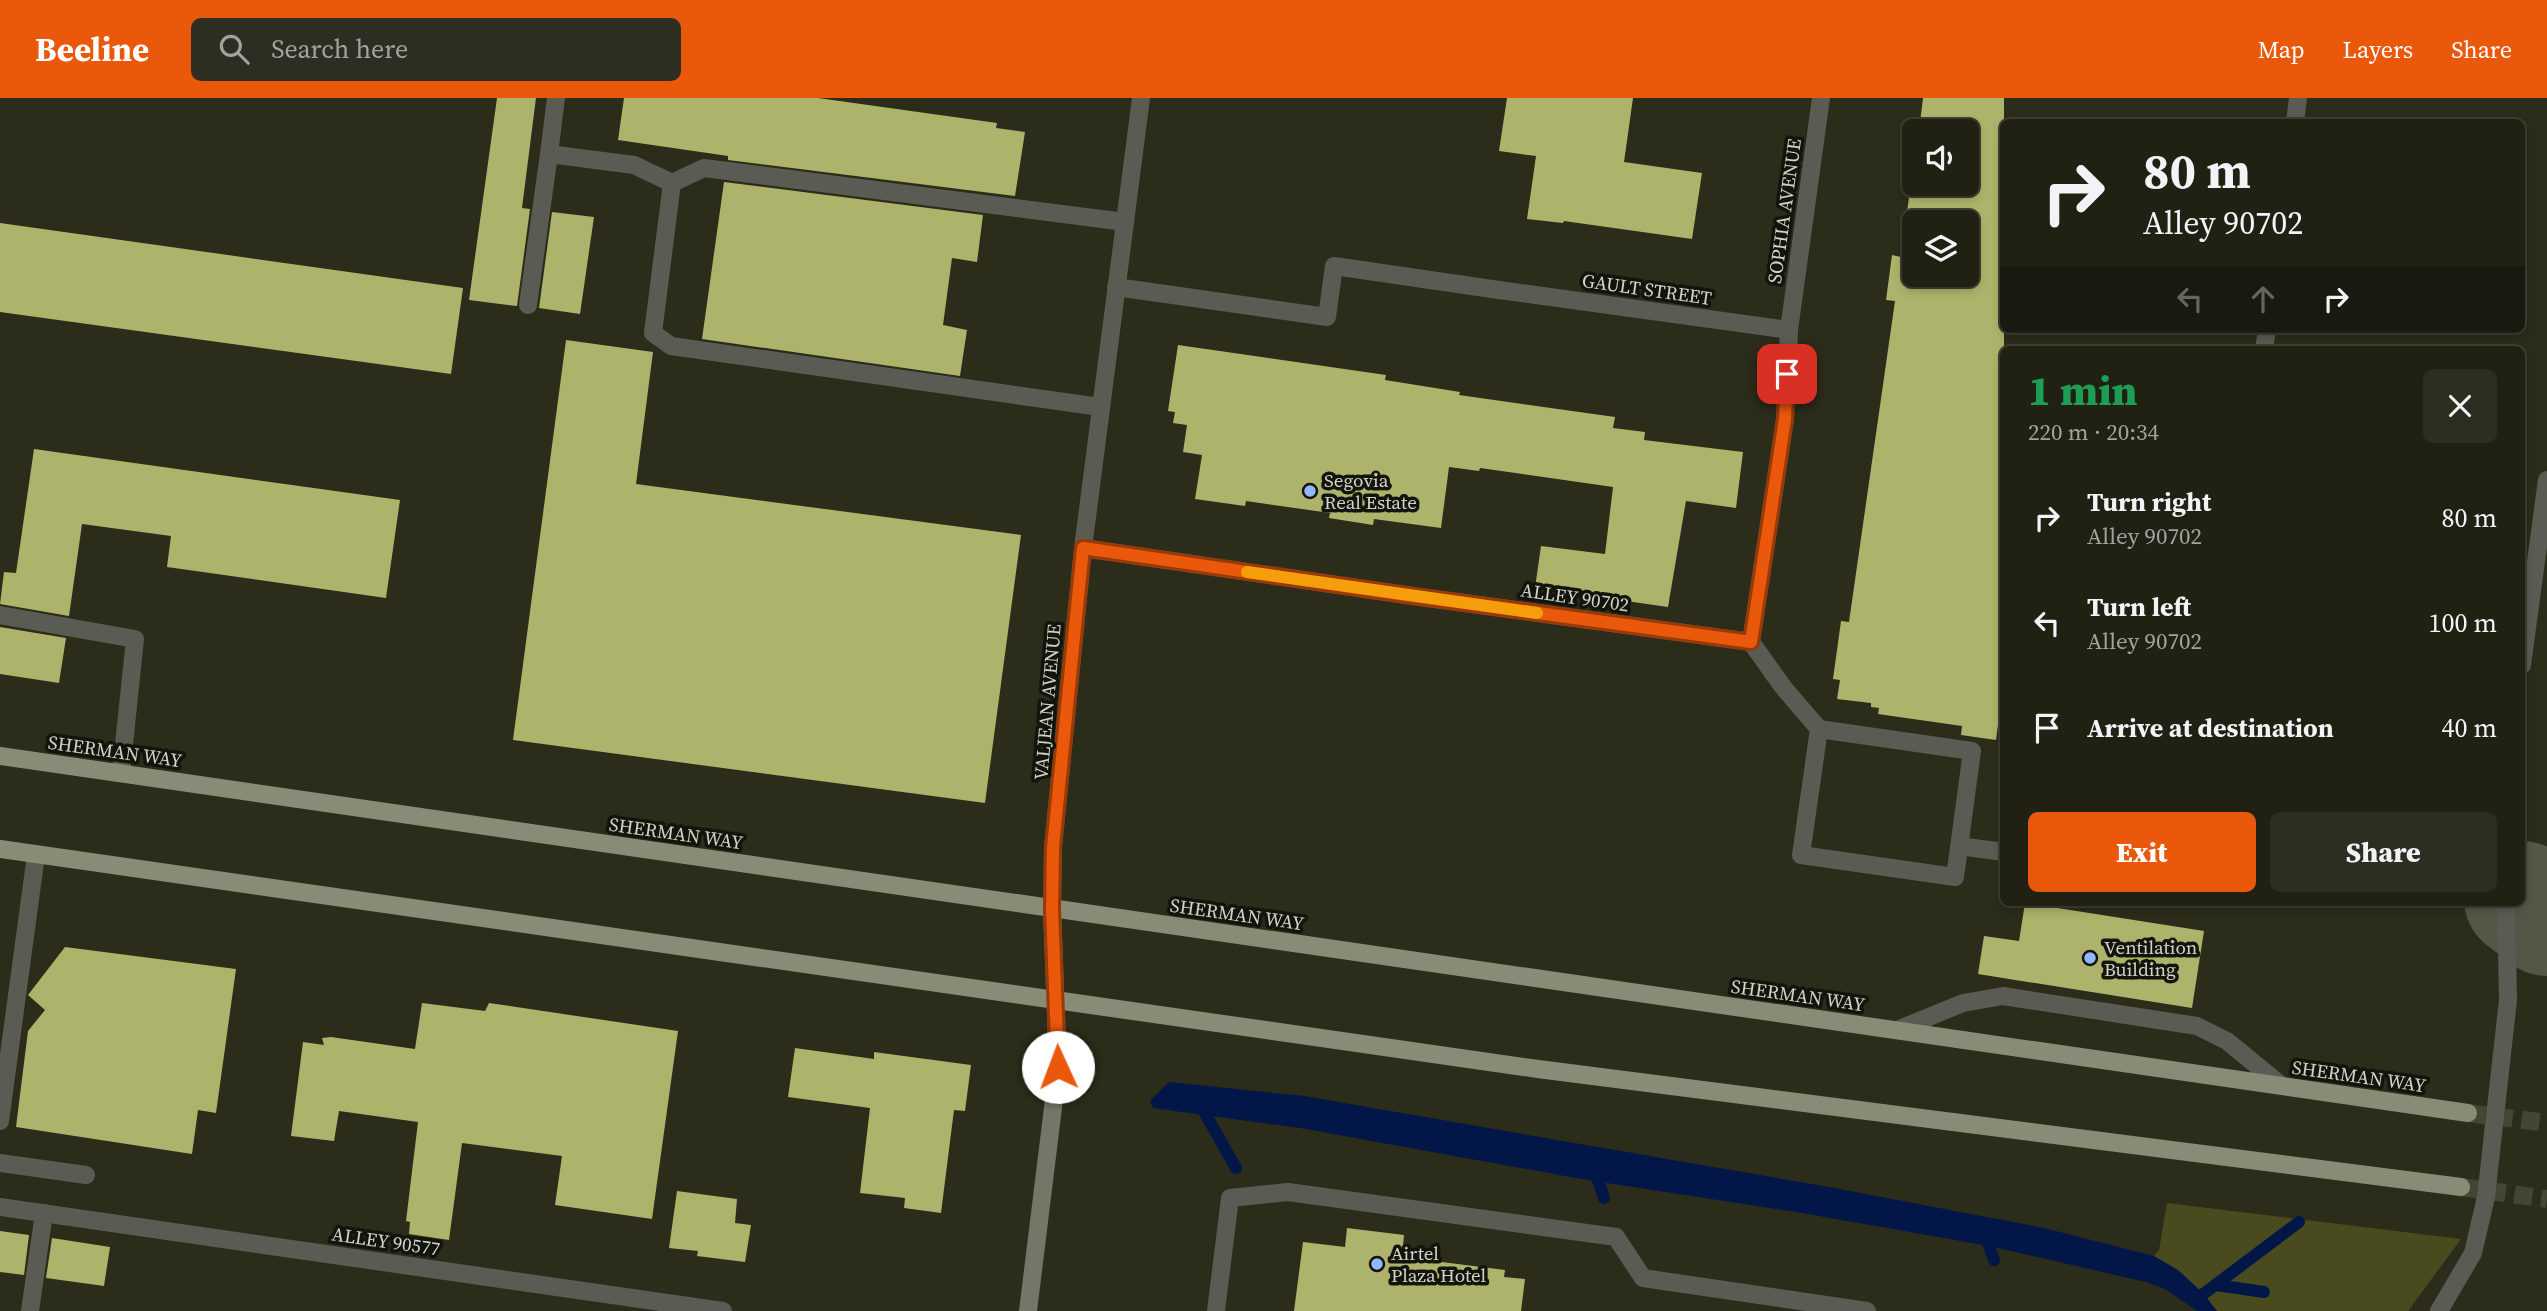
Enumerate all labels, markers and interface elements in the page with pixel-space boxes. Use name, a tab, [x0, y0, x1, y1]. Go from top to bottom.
search box	[191, 18, 681, 81]
text: Beeline	[35, 27, 149, 72]
icon: search	[215, 30, 253, 68]
text: Search here	[271, 31, 408, 67]
text: Map	[2258, 33, 2305, 66]
text: Layers	[2343, 33, 2413, 66]
text: Share	[2451, 33, 2512, 66]
map controls	[1902, 119, 1979, 287]
button: sound	[1902, 119, 1979, 196]
street label: SOPHIA AVENUE	[1761, 137, 1807, 285]
text: 80 m	[2143, 137, 2251, 204]
icon: right	[2028, 147, 2119, 238]
text: Alley 90702	[2143, 201, 2303, 245]
button: layers	[1902, 210, 1979, 287]
street label: GAULT STREET	[1581, 267, 1714, 311]
icon: left	[2171, 280, 2209, 318]
icon: ahead	[2244, 280, 2282, 318]
icon: right	[2317, 280, 2355, 318]
pin	[1757, 344, 1817, 404]
icon: arrive	[1768, 355, 1806, 393]
text: 1 min	[2028, 361, 2138, 419]
button: close	[2423, 369, 2497, 443]
text: 220 m · 20:34	[2028, 416, 2159, 448]
place label: Segovia Real Estate	[1324, 467, 1417, 515]
marker: Segovia Real Estate	[1302, 483, 1318, 499]
text: Turn right	[2087, 484, 2211, 520]
icon: right	[2028, 499, 2066, 537]
text: 80 m	[2442, 500, 2497, 536]
text: Alley 90702	[2087, 520, 2202, 552]
street label: ALLEY 90702	[1519, 577, 1631, 617]
text: Turn left	[2087, 589, 2191, 625]
icon: left	[2028, 604, 2066, 642]
text: 100 m	[2429, 605, 2497, 641]
street label: VALJEAN AVENUE	[1027, 623, 1067, 781]
text: Alley 90702	[2087, 625, 2202, 657]
icon: arrive	[2028, 709, 2066, 747]
text: Arrive at destination	[2087, 710, 2334, 746]
text: 40 m	[2442, 710, 2497, 746]
street label: SHERMAN WAY	[46, 729, 184, 773]
street label: SHERMAN WAY	[607, 811, 745, 855]
button: Exit	[2028, 812, 2256, 892]
button: Share	[2270, 812, 2497, 892]
street label: SHERMAN WAY	[1168, 892, 1306, 936]
place label: Ventilation Building	[2104, 934, 2197, 982]
marker: Ventilation Building	[2082, 950, 2098, 966]
street label: SHERMAN WAY	[1729, 973, 1867, 1017]
position arrow	[1021, 1030, 1095, 1104]
street label: SHERMAN WAY	[2290, 1054, 2428, 1098]
street label: ALLEY 90577	[330, 1221, 442, 1261]
place label: Airtel Plaza Hotel	[1391, 1240, 1487, 1288]
marker: Airtel Plaza Hotel	[1369, 1256, 1385, 1272]

